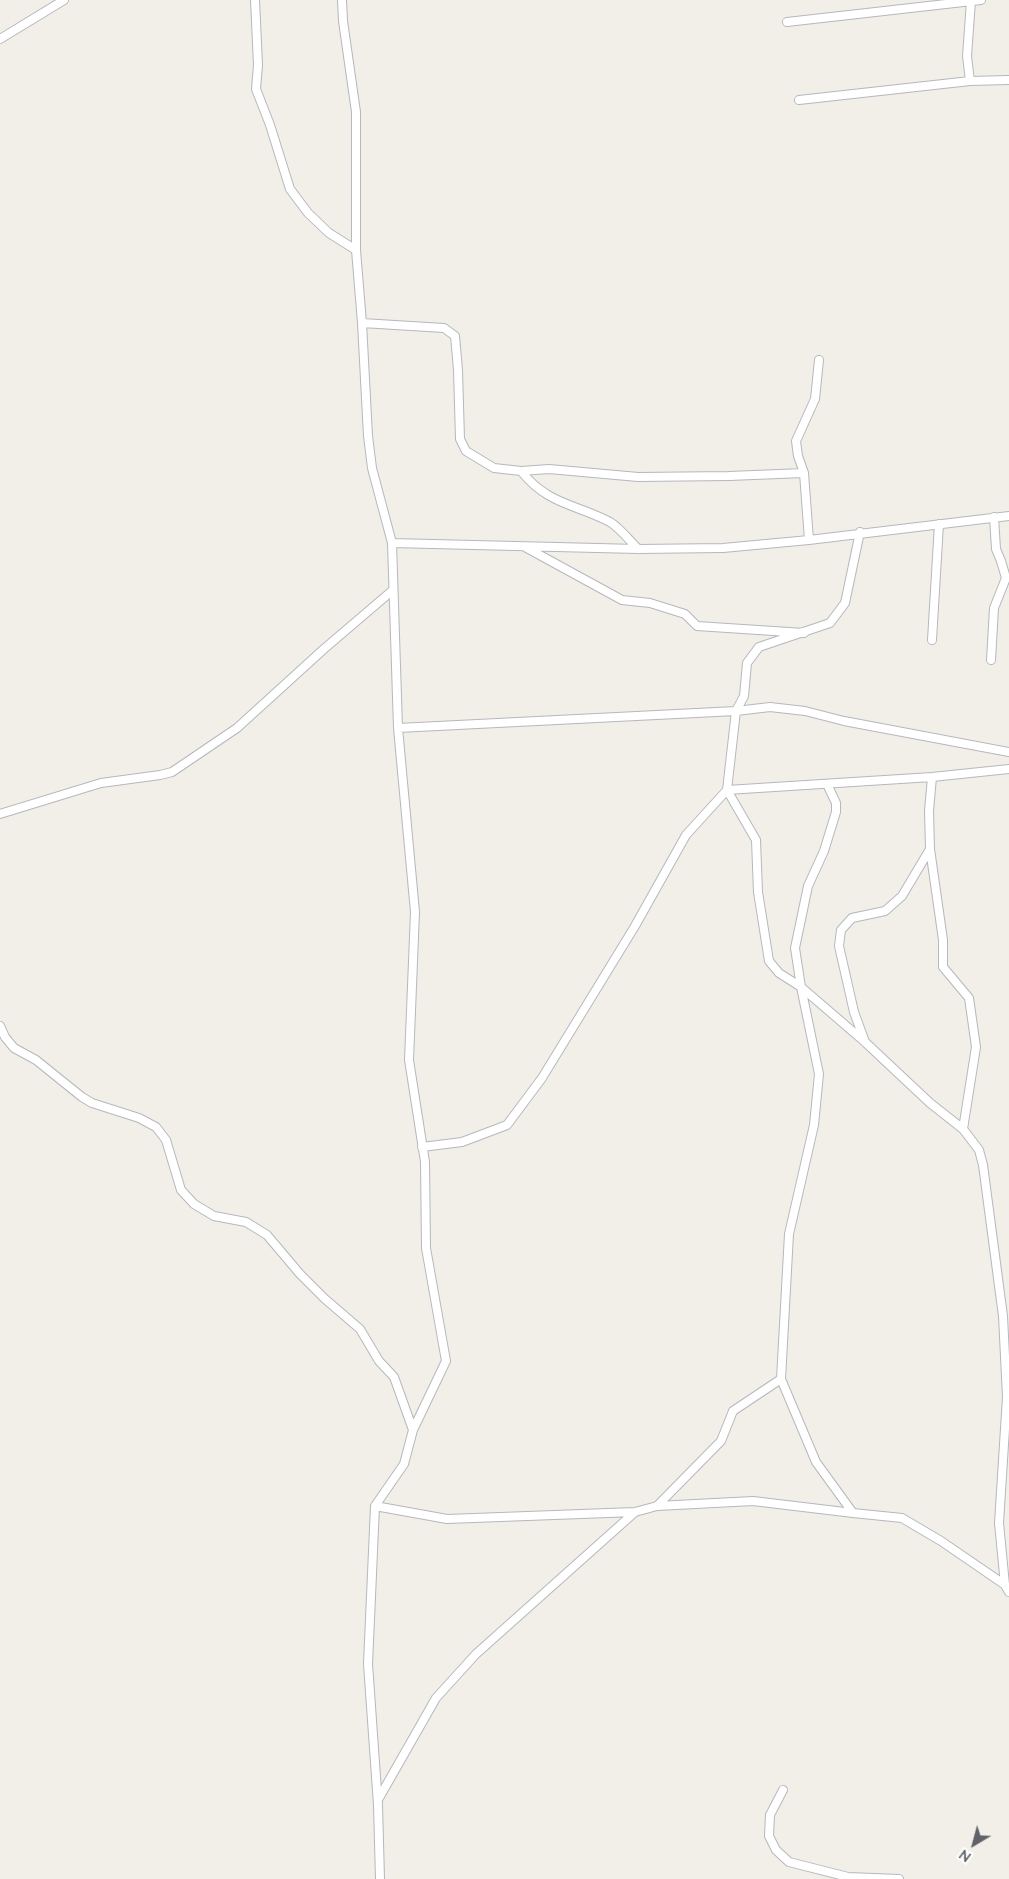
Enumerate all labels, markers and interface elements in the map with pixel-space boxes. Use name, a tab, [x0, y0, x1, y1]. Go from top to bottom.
north arrow	[949, 1819, 999, 1869]
text: N	[955, 1846, 975, 1866]

